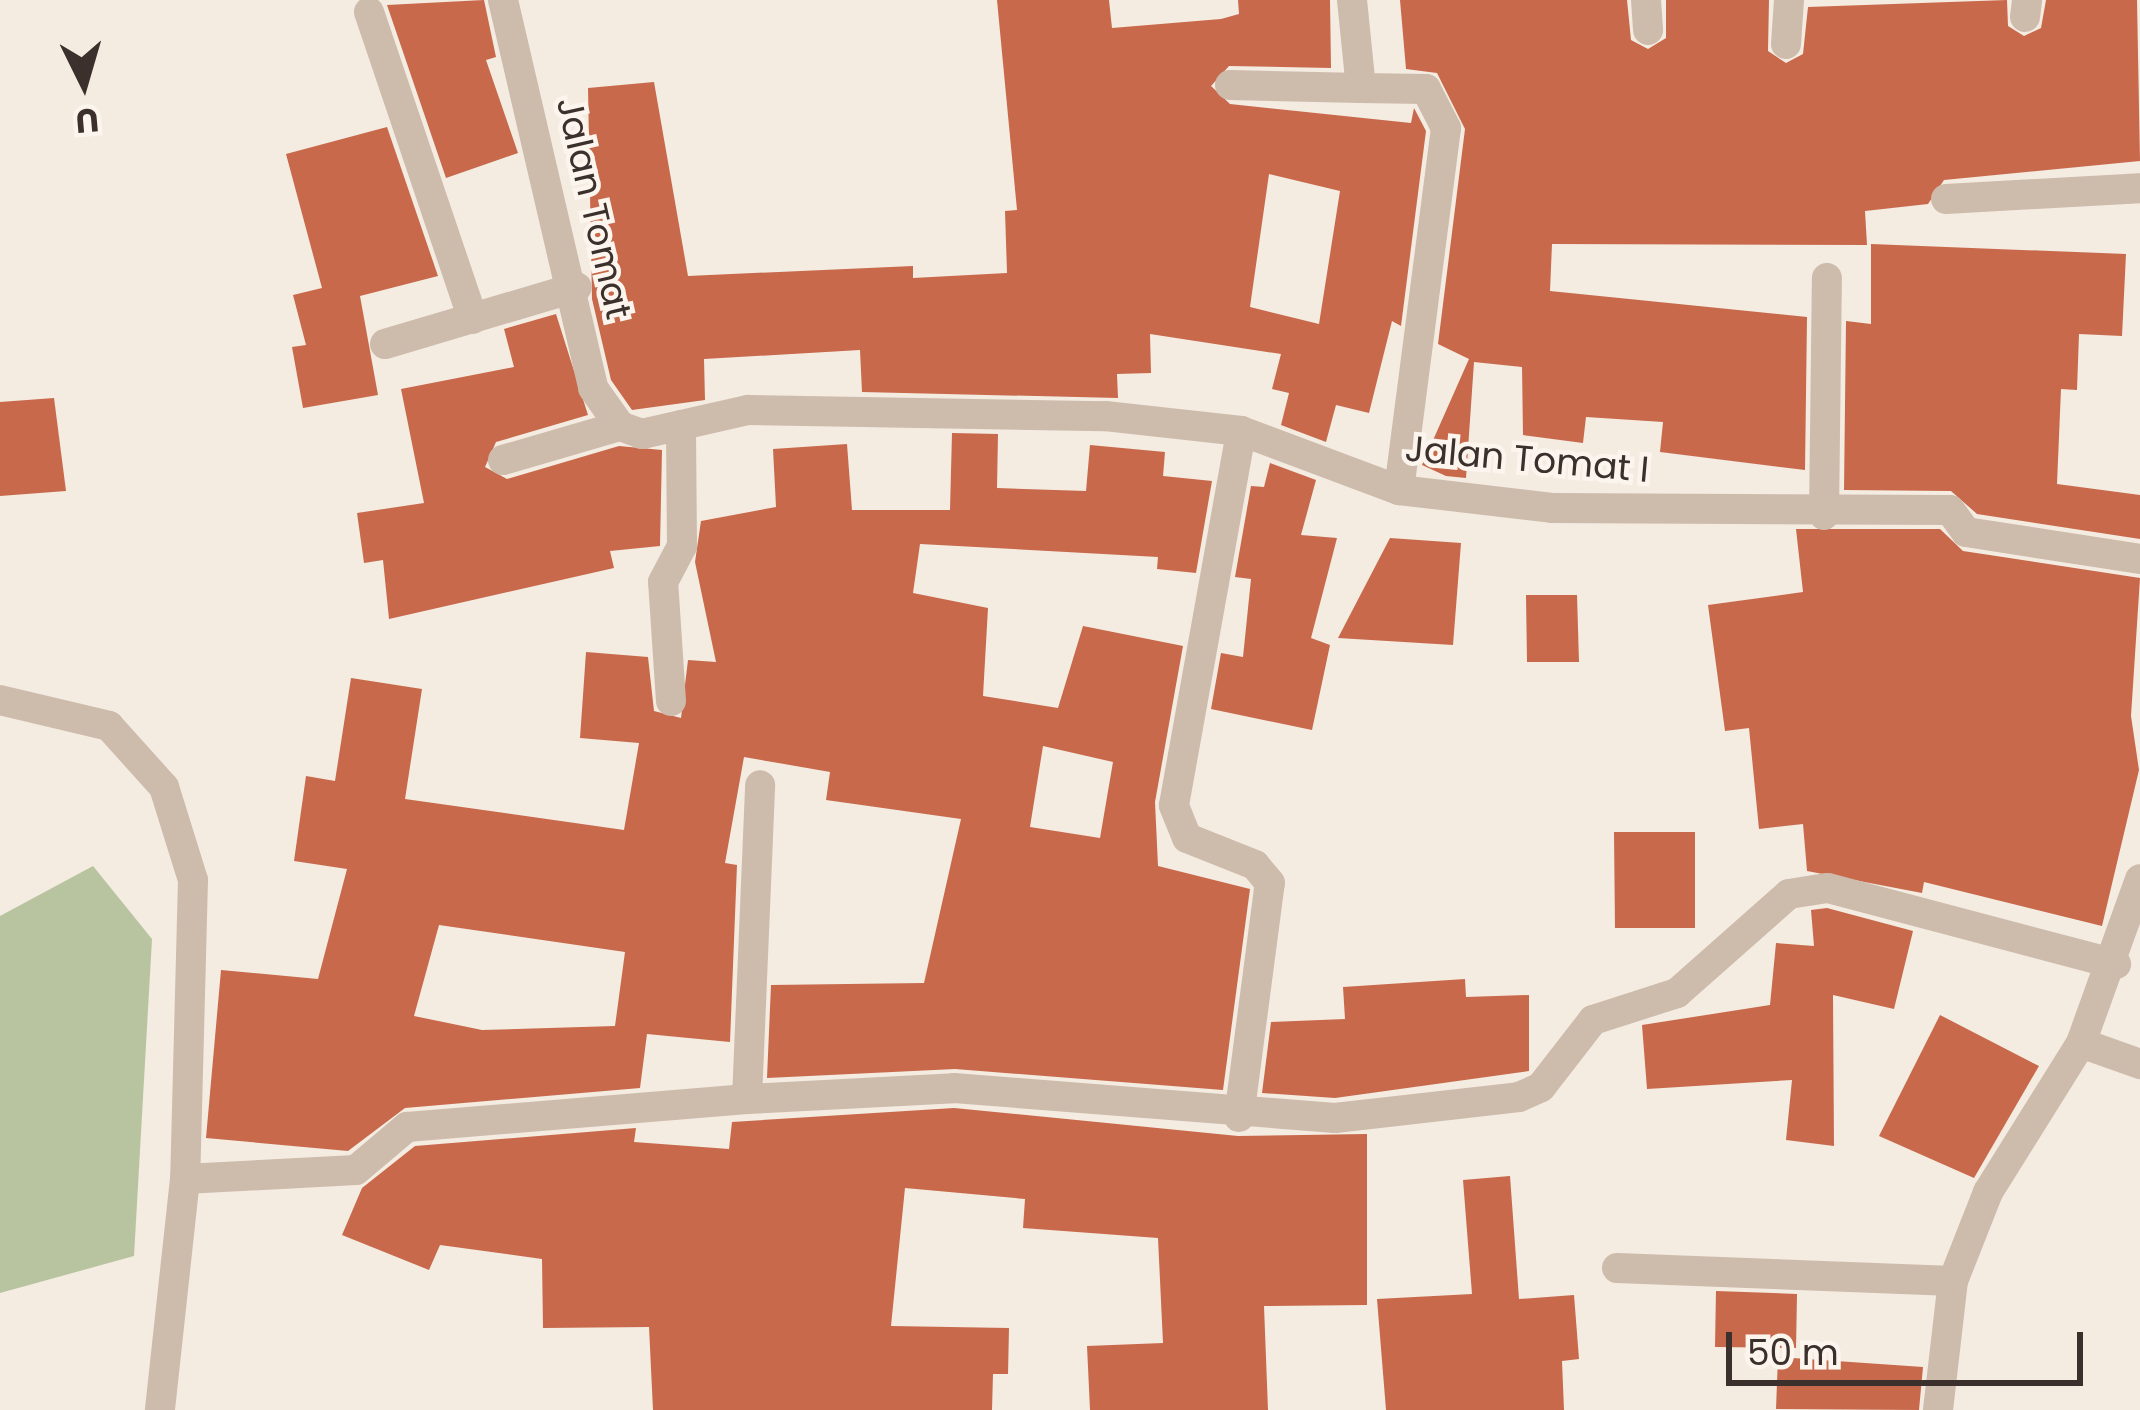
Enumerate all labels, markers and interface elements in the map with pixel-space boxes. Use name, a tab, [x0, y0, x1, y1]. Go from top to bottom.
north arrow	[24, 24, 144, 144]
street label: Jalan Tomat	[548, 93, 640, 323]
text: U	[74, 96, 101, 145]
street label: Jalan Tomat I	[1403, 427, 1651, 491]
scale bar	[1732, 1308, 2089, 1382]
text: 50 m	[1747, 1327, 1839, 1378]

